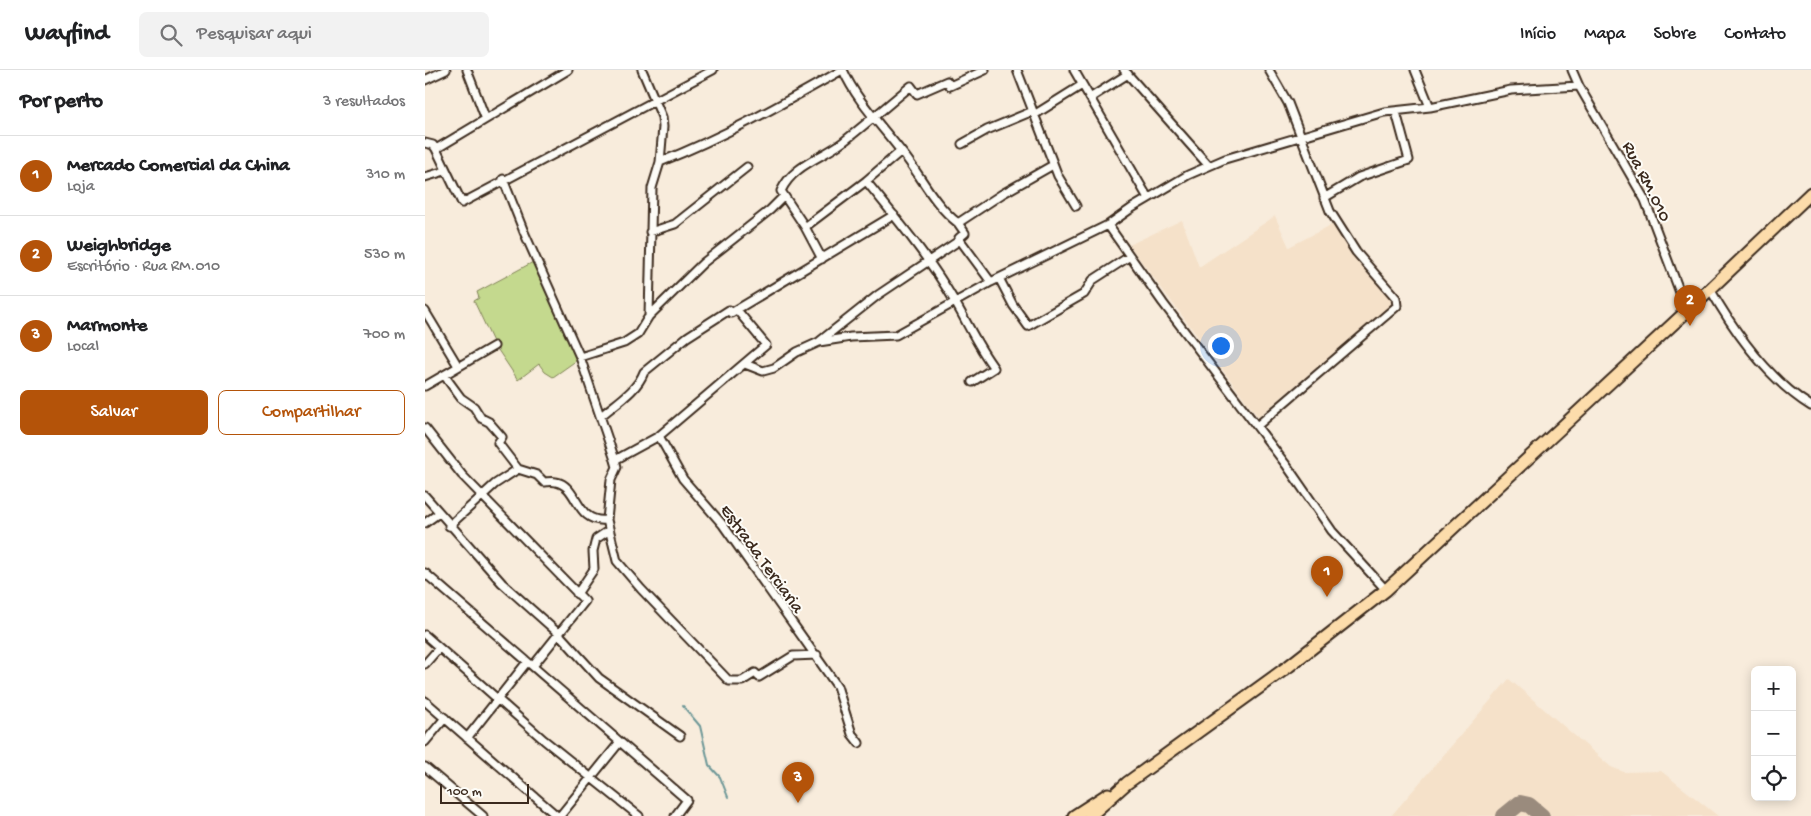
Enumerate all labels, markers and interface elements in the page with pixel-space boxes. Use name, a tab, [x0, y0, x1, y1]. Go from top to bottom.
search box	[139, 12, 489, 57]
text: Wayfind	[25, 20, 109, 49]
icon: search	[157, 21, 185, 49]
text: Pesquisar aqui	[197, 23, 312, 46]
text: Início	[1520, 24, 1556, 45]
text: Mapa	[1584, 24, 1625, 45]
text: Sobre	[1653, 24, 1696, 45]
text: Contato	[1724, 24, 1786, 45]
text: Por perto	[20, 90, 103, 115]
text: 3 resultados	[323, 93, 405, 112]
street label: Rua RM.010	[1617, 138, 1675, 226]
text: Mercado Comercial da China	[67, 155, 290, 178]
text: 1	[33, 166, 39, 185]
text: 310 m	[366, 166, 405, 185]
text: Loja	[67, 178, 95, 197]
text: Weighbridge	[67, 235, 171, 258]
text: 2	[32, 246, 40, 265]
text: 530 m	[364, 246, 405, 265]
text: Escritório · Rua RM.010	[67, 258, 220, 277]
pin: 2	[1674, 285, 1706, 326]
text: Marmonte	[67, 315, 147, 338]
text: 3	[32, 326, 40, 345]
text: 700 m	[363, 326, 405, 345]
your location	[1208, 333, 1234, 359]
text: Local	[67, 338, 99, 357]
button: Salvar	[20, 390, 208, 435]
button: Compartilhar	[218, 390, 405, 435]
street label: Estrada Terciaria	[715, 501, 808, 619]
pin: 1	[1311, 556, 1343, 597]
map controls	[1751, 666, 1796, 801]
button: +	[1751, 666, 1796, 711]
button: −	[1751, 711, 1796, 756]
button: locate	[1751, 756, 1796, 801]
pin: 3	[782, 762, 814, 803]
scale bar	[440, 781, 529, 804]
text: 100 m	[447, 784, 482, 801]

